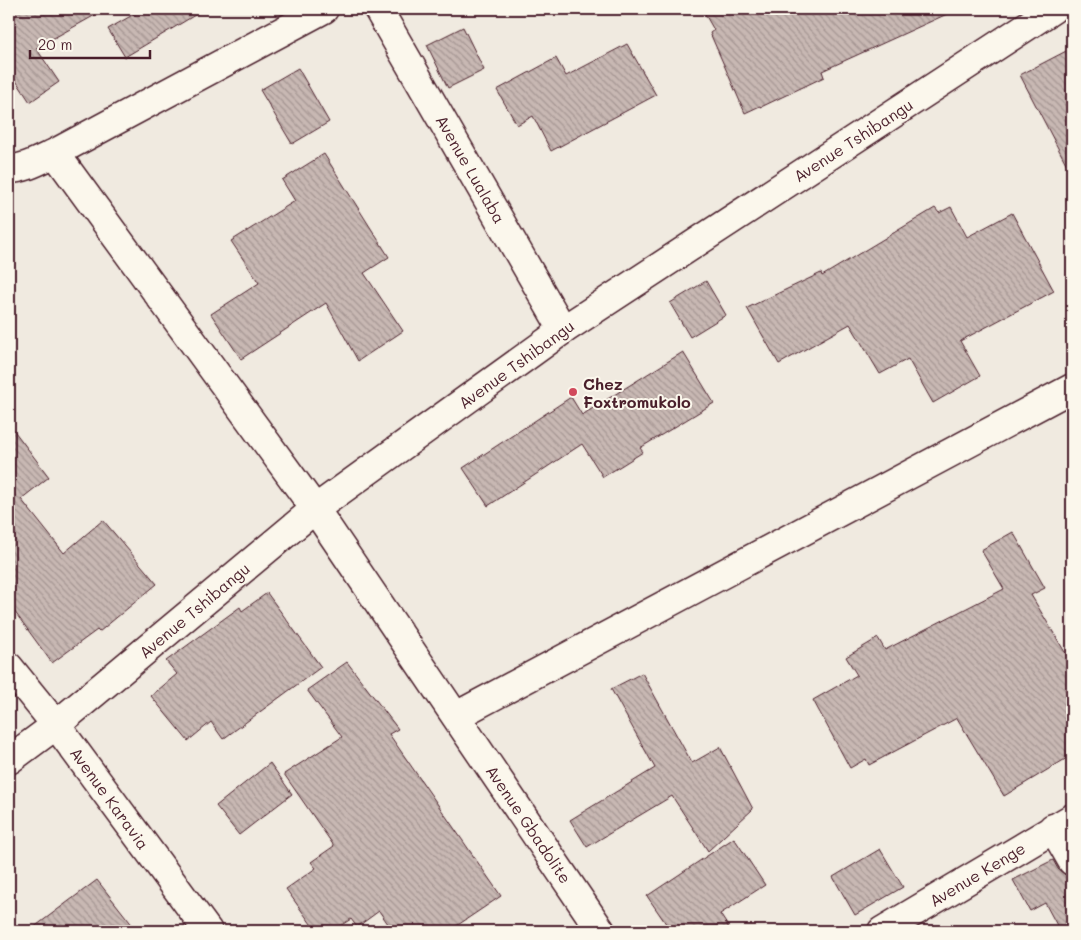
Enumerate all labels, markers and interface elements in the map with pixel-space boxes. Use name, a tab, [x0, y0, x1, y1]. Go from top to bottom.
scale bar	[30, 28, 150, 60]
text: 20 m	[38, 34, 72, 54]
street label: Avenue Tshibangu	[789, 94, 917, 186]
street label: Avenue Lualaba	[431, 111, 511, 227]
street label: Avenue Tshibangu	[454, 315, 578, 413]
place label: Chez Foxtromukolo	[583, 373, 691, 412]
marker: Chez Foxtromukolo	[567, 386, 579, 398]
street label: Avenue Tshibangu	[134, 558, 254, 662]
street label: Avenue Karavia	[66, 743, 154, 853]
street label: Avenue Gbadolite	[482, 761, 576, 887]
street label: Avenue Kenge	[925, 837, 1029, 911]

